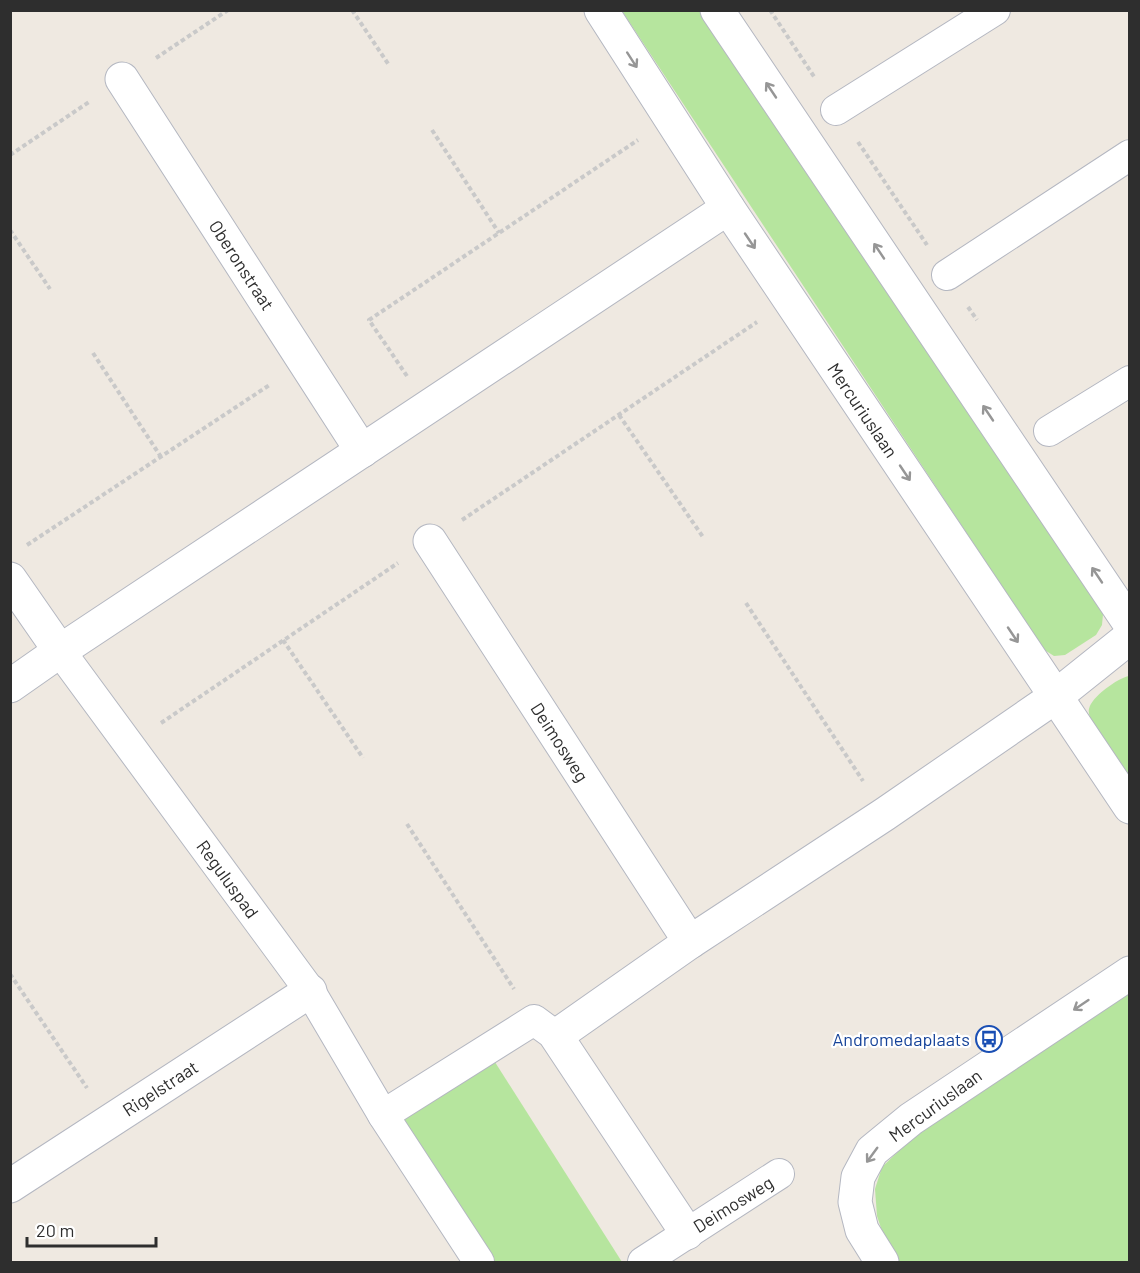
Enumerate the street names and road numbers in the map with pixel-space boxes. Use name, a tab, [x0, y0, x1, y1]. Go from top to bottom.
street label: Oberonstraat	[205, 216, 279, 314]
street label: Mercuriuslaan	[823, 358, 903, 462]
street label: Deimosweg	[526, 698, 594, 786]
street label: Reguluspad	[192, 836, 264, 922]
street label: Rigelstraat	[118, 1055, 202, 1121]
street label: Mercuriuslaan	[884, 1064, 986, 1146]
street label: Deimosweg	[689, 1171, 777, 1237]

